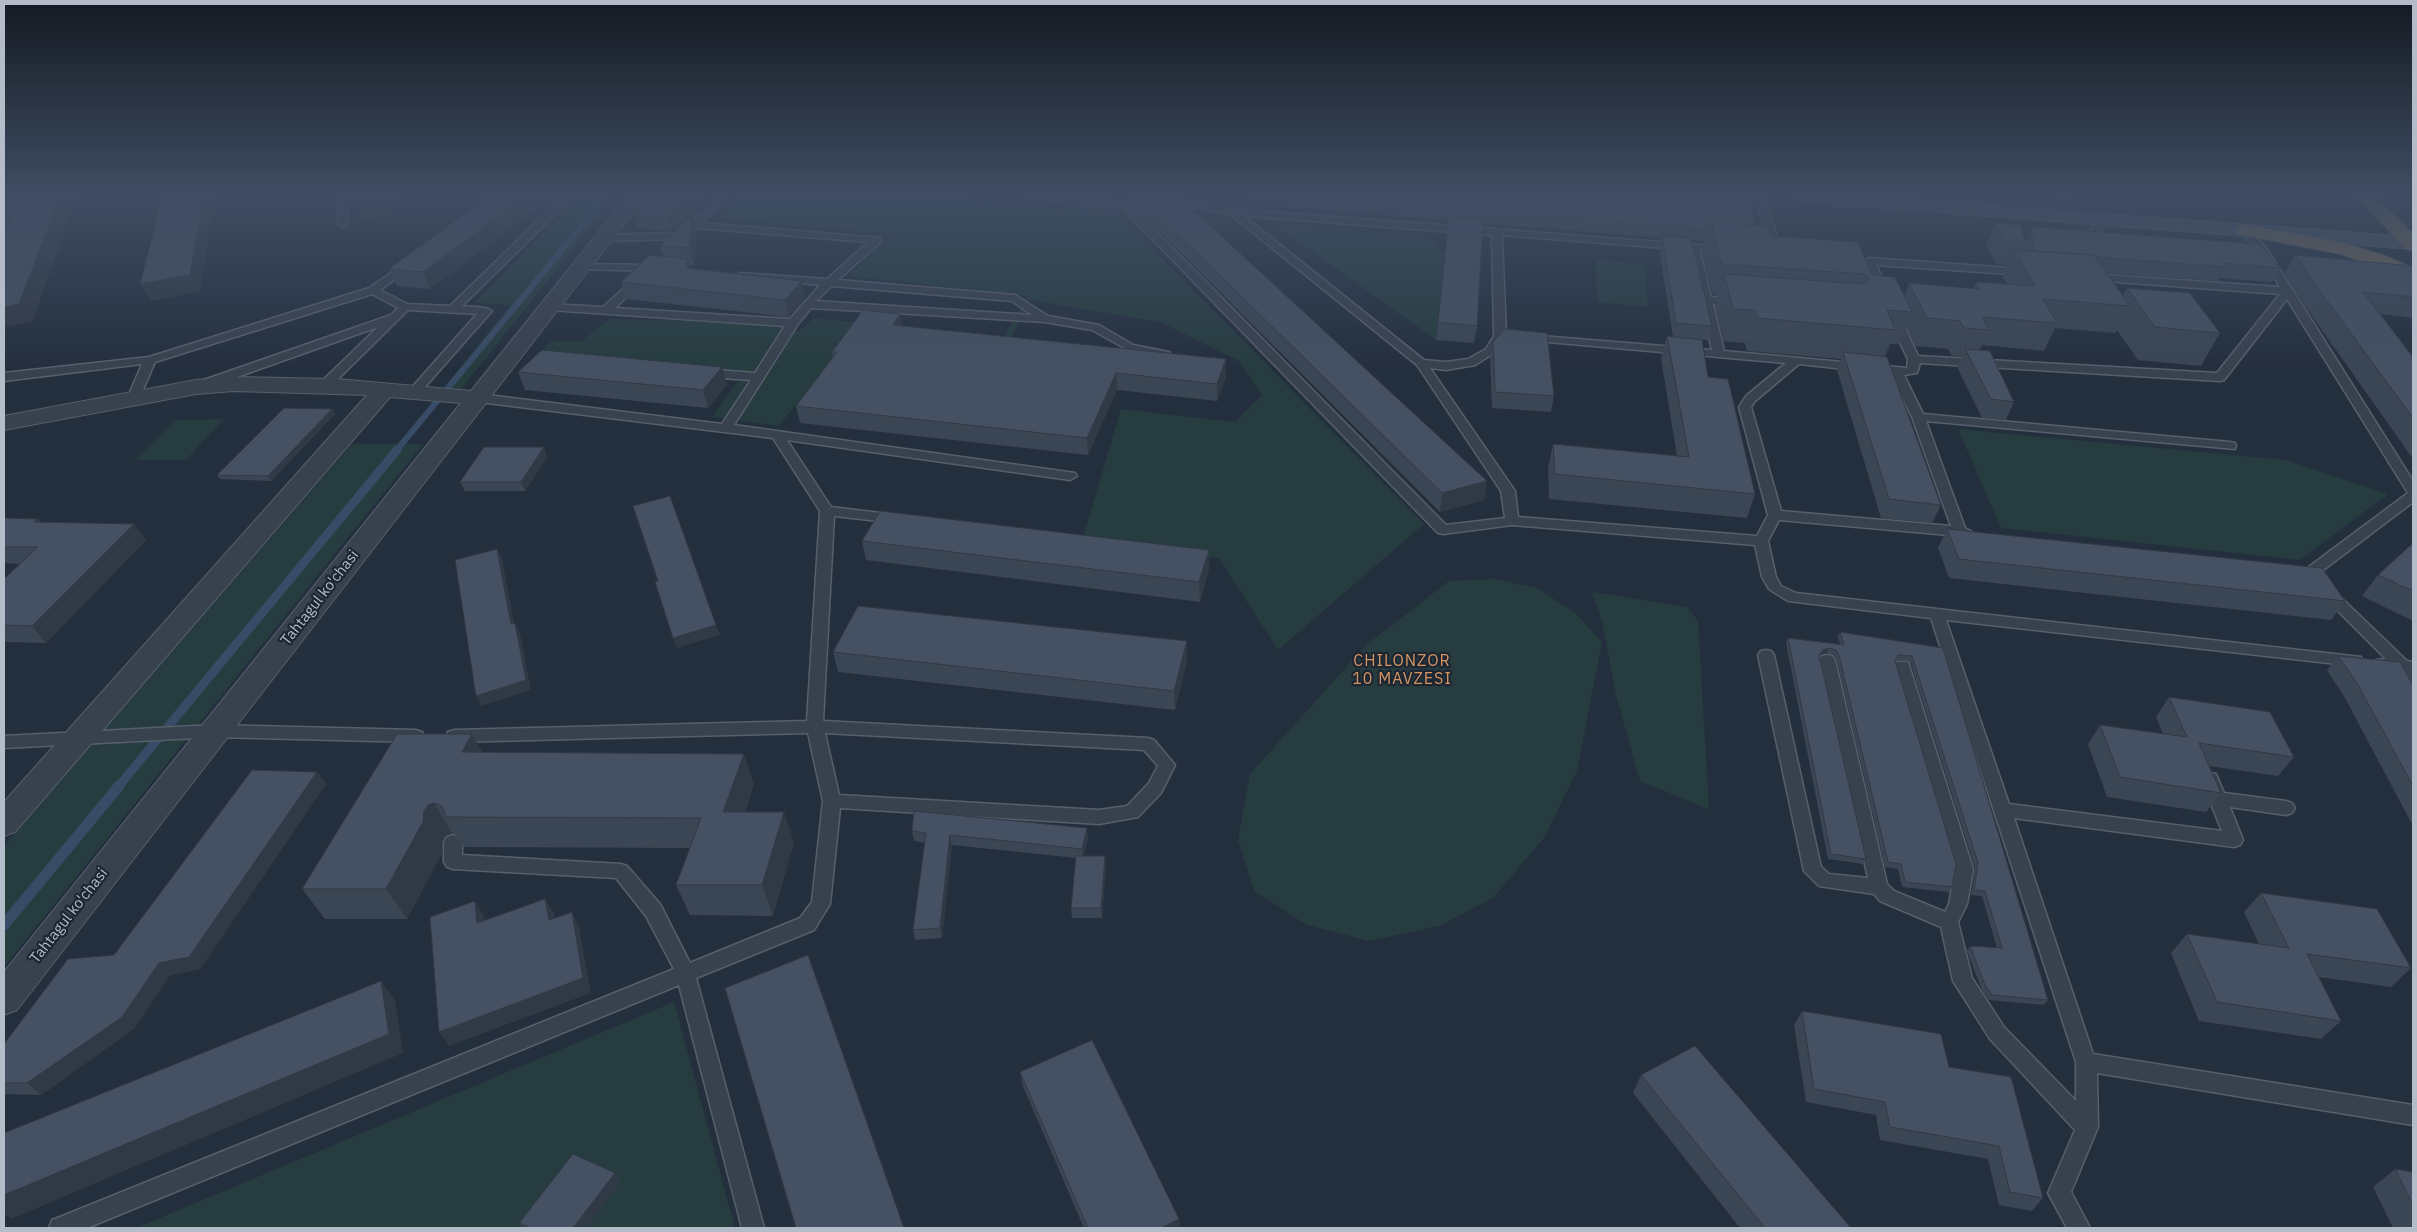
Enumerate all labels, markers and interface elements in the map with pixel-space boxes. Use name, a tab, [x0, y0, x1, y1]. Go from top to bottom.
street label: Tahtagul ko'chasi	[277, 547, 363, 649]
district label: CHILONZOR 10 MAVZESI	[1351, 651, 1453, 689]
street label: Tahtagul ko'chasi	[26, 865, 112, 967]

